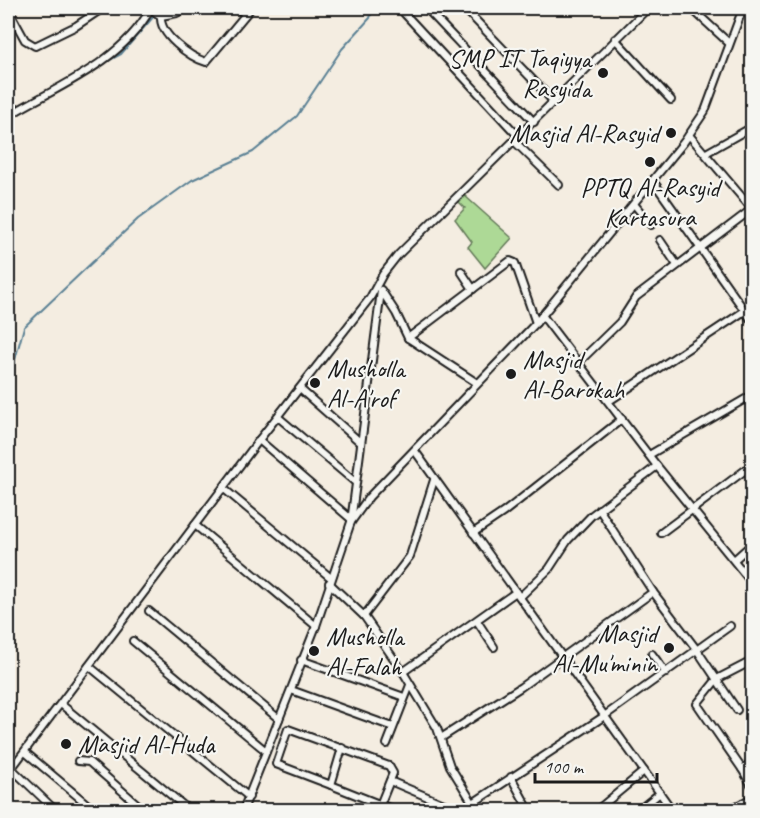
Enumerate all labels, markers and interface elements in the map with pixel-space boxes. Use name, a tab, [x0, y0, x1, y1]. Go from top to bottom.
place label: SMP IT Taqiyya Rasyida	[448, 42, 593, 105]
marker: SMP IT Taqiyya Rasyida	[596, 66, 610, 80]
place label: Masjid Al-Rasyid	[510, 117, 663, 150]
marker: Masjid Al-Rasyid	[664, 126, 678, 140]
marker: PPTQ Al-Rasyid Kartasura	[643, 155, 657, 169]
place label: PPTQ Al-Rasyid Kartasura	[580, 171, 723, 234]
place label: Masjid Al-Barokah	[523, 343, 625, 406]
place label: Musholla Al-A'rof	[327, 352, 407, 415]
marker: Masjid Al-Barokah	[504, 367, 518, 381]
marker: Musholla Al-A'rof	[308, 376, 322, 390]
place label: Masjid Al-Mu'minin	[552, 617, 661, 680]
place label: Musholla Al-Falah	[326, 620, 406, 683]
marker: Masjid Al-Mu'minin	[662, 641, 676, 655]
marker: Musholla Al-Falah	[307, 644, 321, 658]
place label: Masjid Al-Huda	[78, 728, 216, 761]
marker: Masjid Al-Huda	[59, 737, 73, 751]
scale bar	[535, 746, 656, 784]
text: 100 m	[544, 756, 585, 778]

